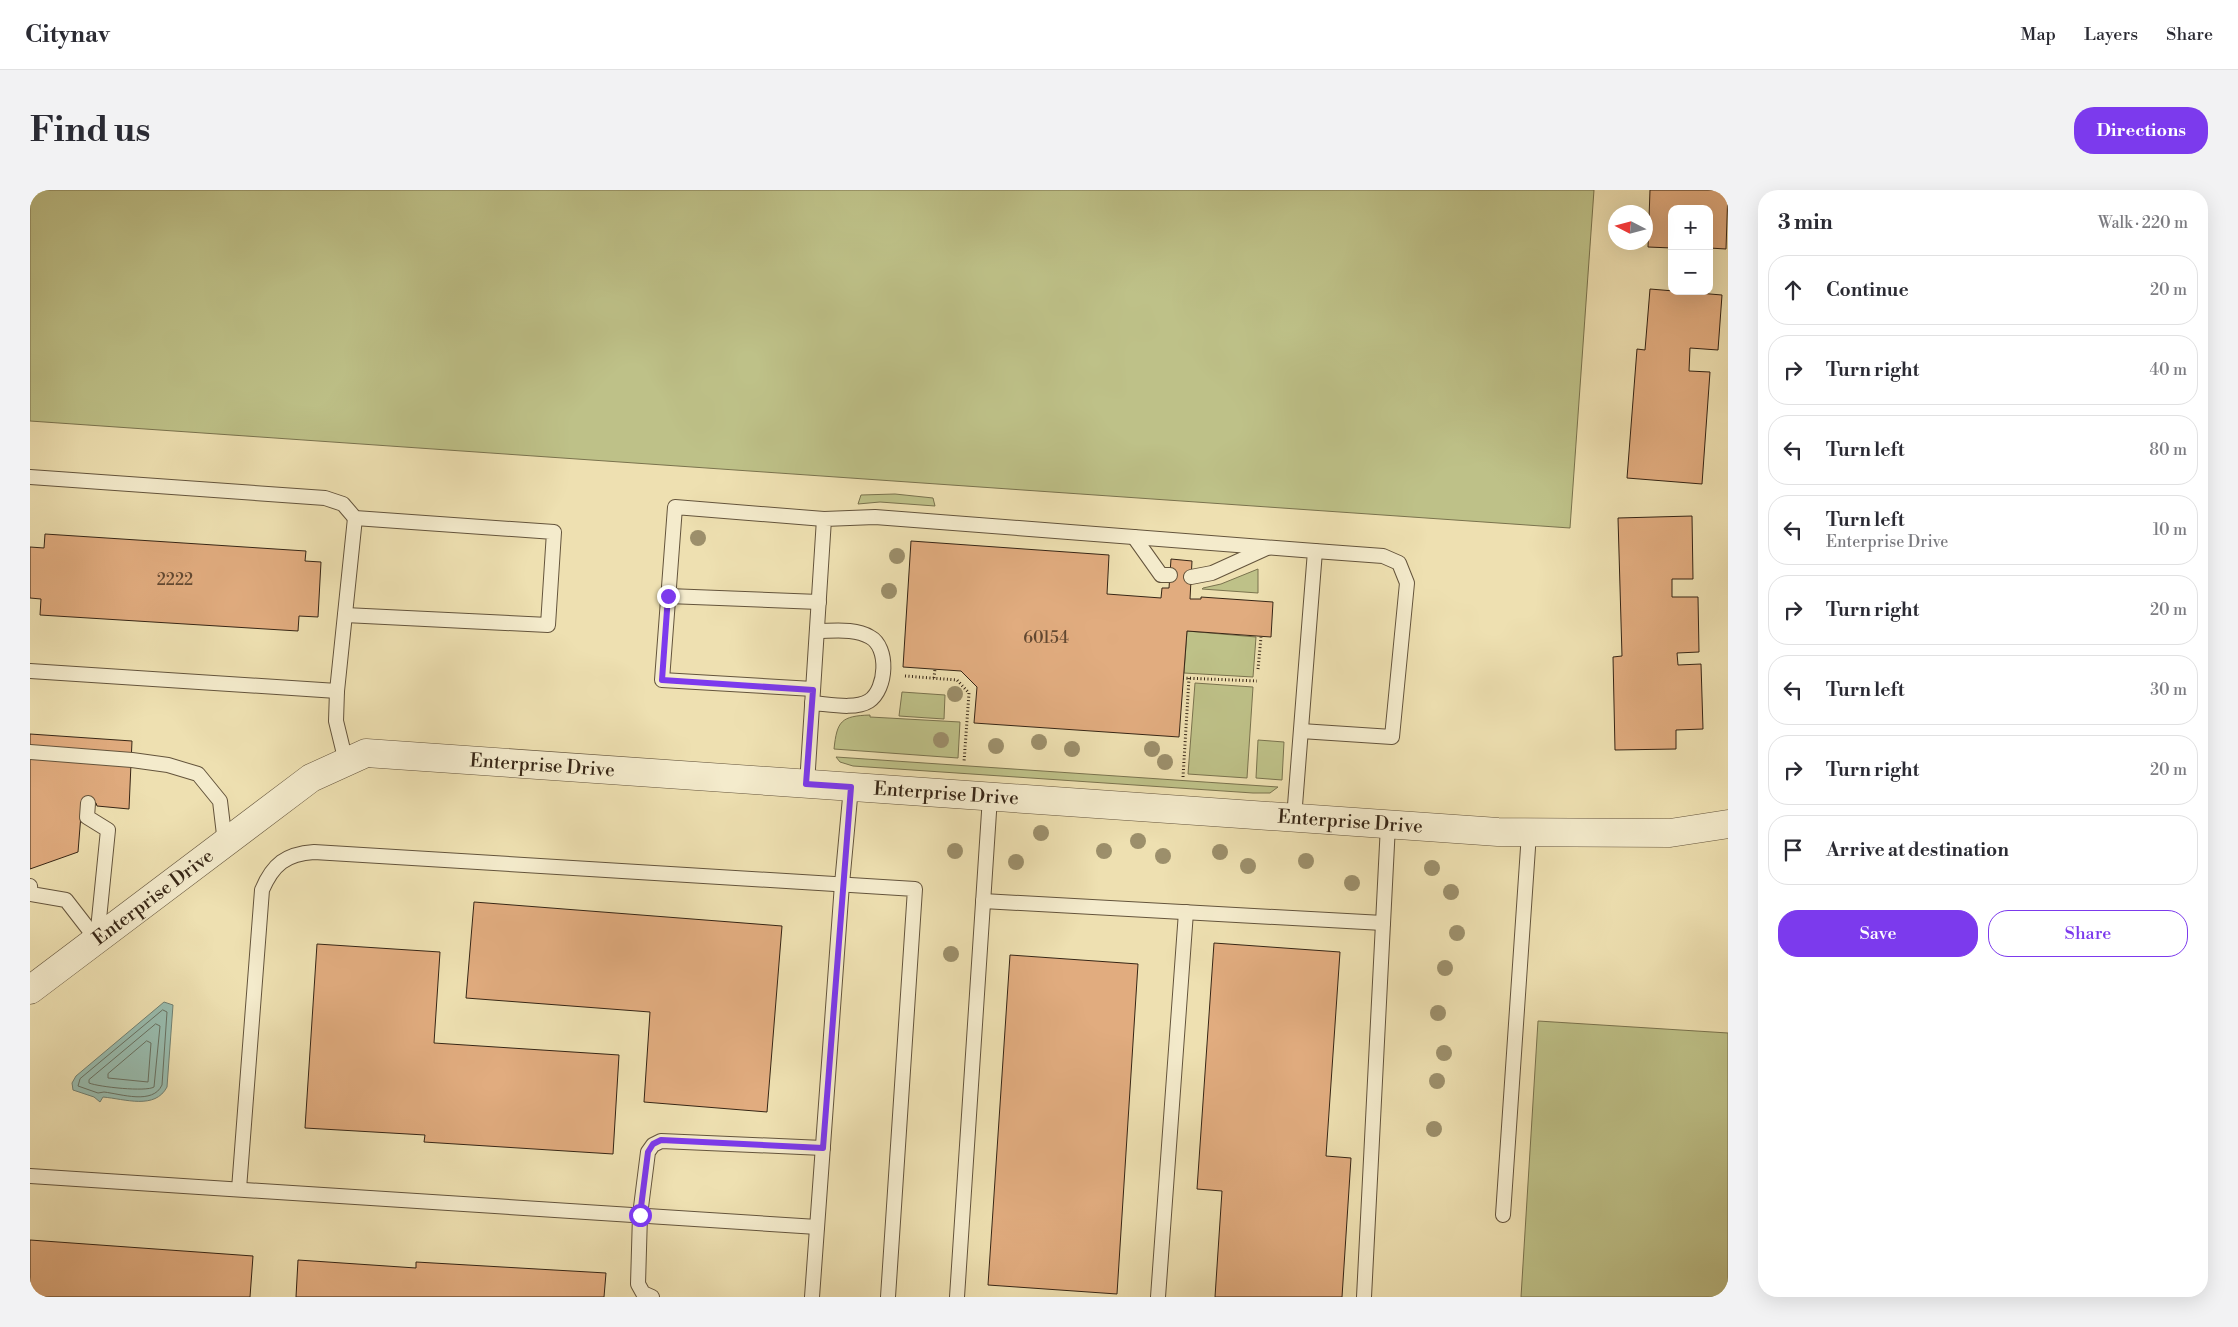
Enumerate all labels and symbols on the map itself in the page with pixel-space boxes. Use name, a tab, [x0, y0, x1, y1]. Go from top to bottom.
north arrow	[1608, 205, 1653, 250]
house number: 2222	[157, 570, 193, 590]
route end	[657, 585, 680, 608]
house number: 60154	[1023, 628, 1069, 648]
street label: Enterprise Drive	[469, 748, 616, 782]
street label: Enterprise Drive	[873, 776, 1020, 811]
street label: Enterprise Drive	[1277, 805, 1424, 839]
street label: Enterprise Drive	[88, 844, 218, 951]
route start	[629, 1204, 652, 1227]

